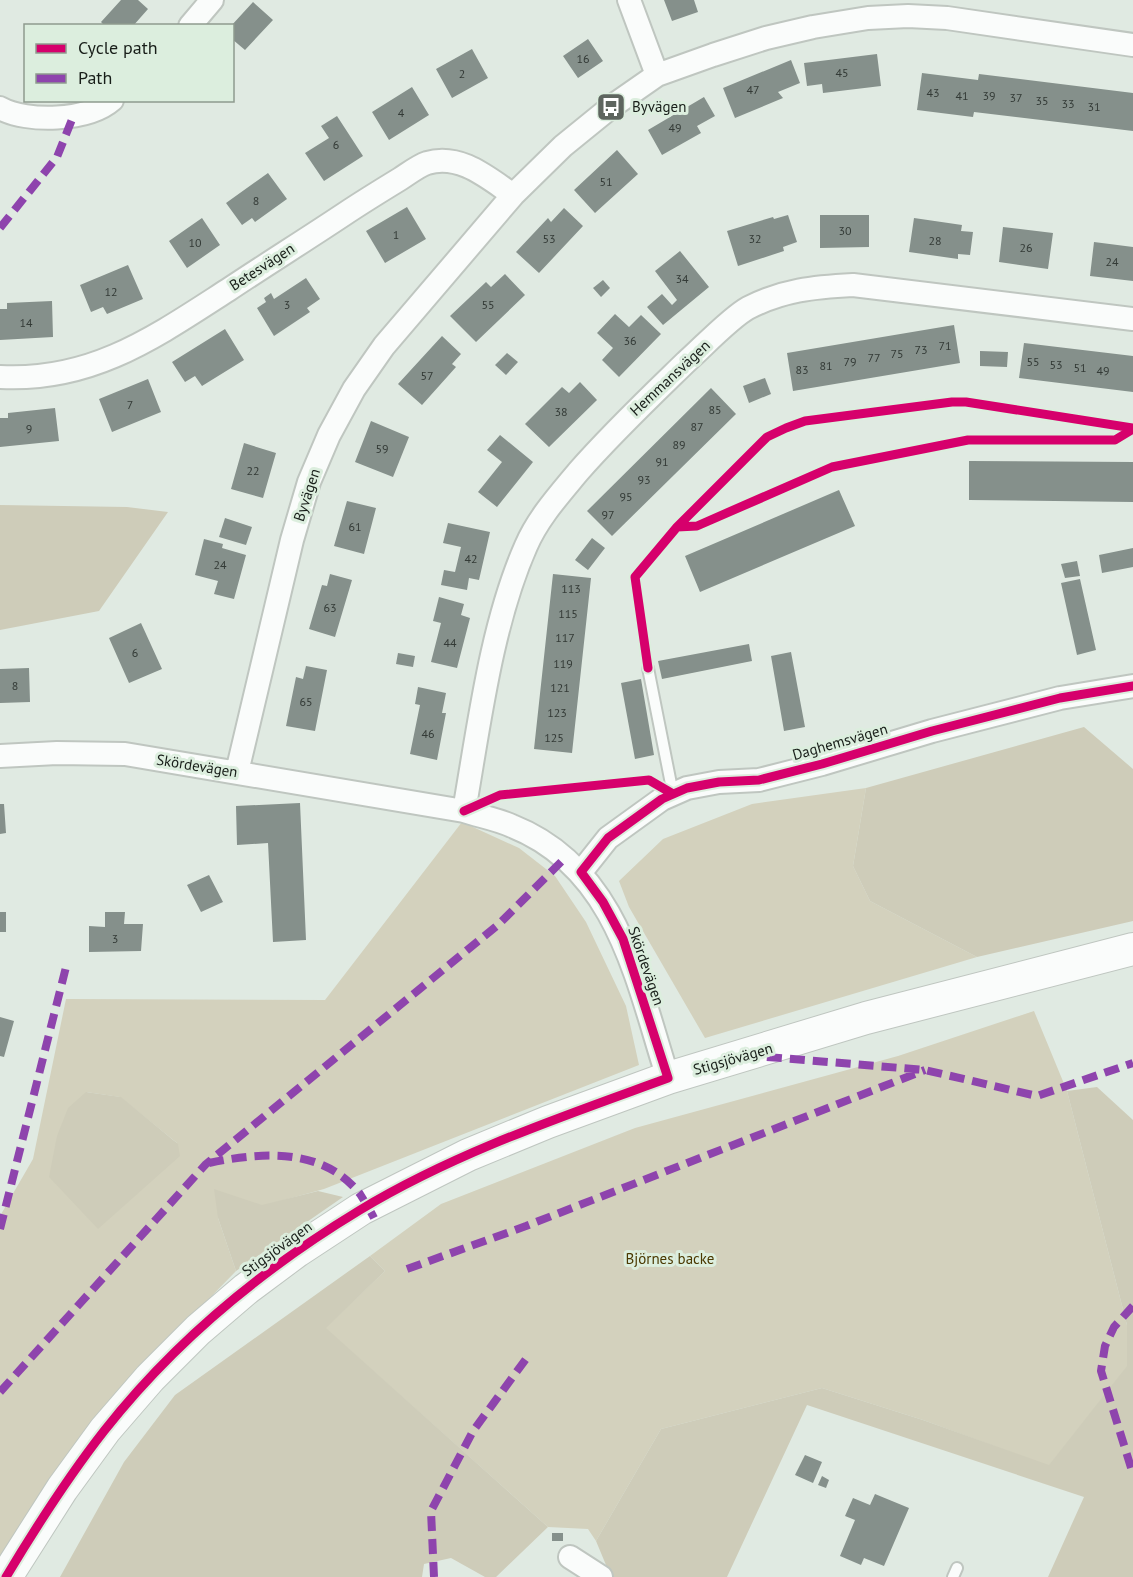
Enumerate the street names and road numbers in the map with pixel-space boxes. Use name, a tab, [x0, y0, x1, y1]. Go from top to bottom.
street label: Betesvägen	[226, 239, 298, 295]
street label: Hemmansvägen	[626, 336, 714, 420]
street label: Byvägen	[289, 466, 324, 524]
street label: Daghemsvägen	[790, 719, 890, 764]
street label: Skördevägen	[155, 750, 239, 781]
street label: Skördevägen	[624, 924, 669, 1008]
street label: Stigsjövägen	[691, 1038, 775, 1079]
street label: Stigsjövägen	[238, 1217, 315, 1280]

